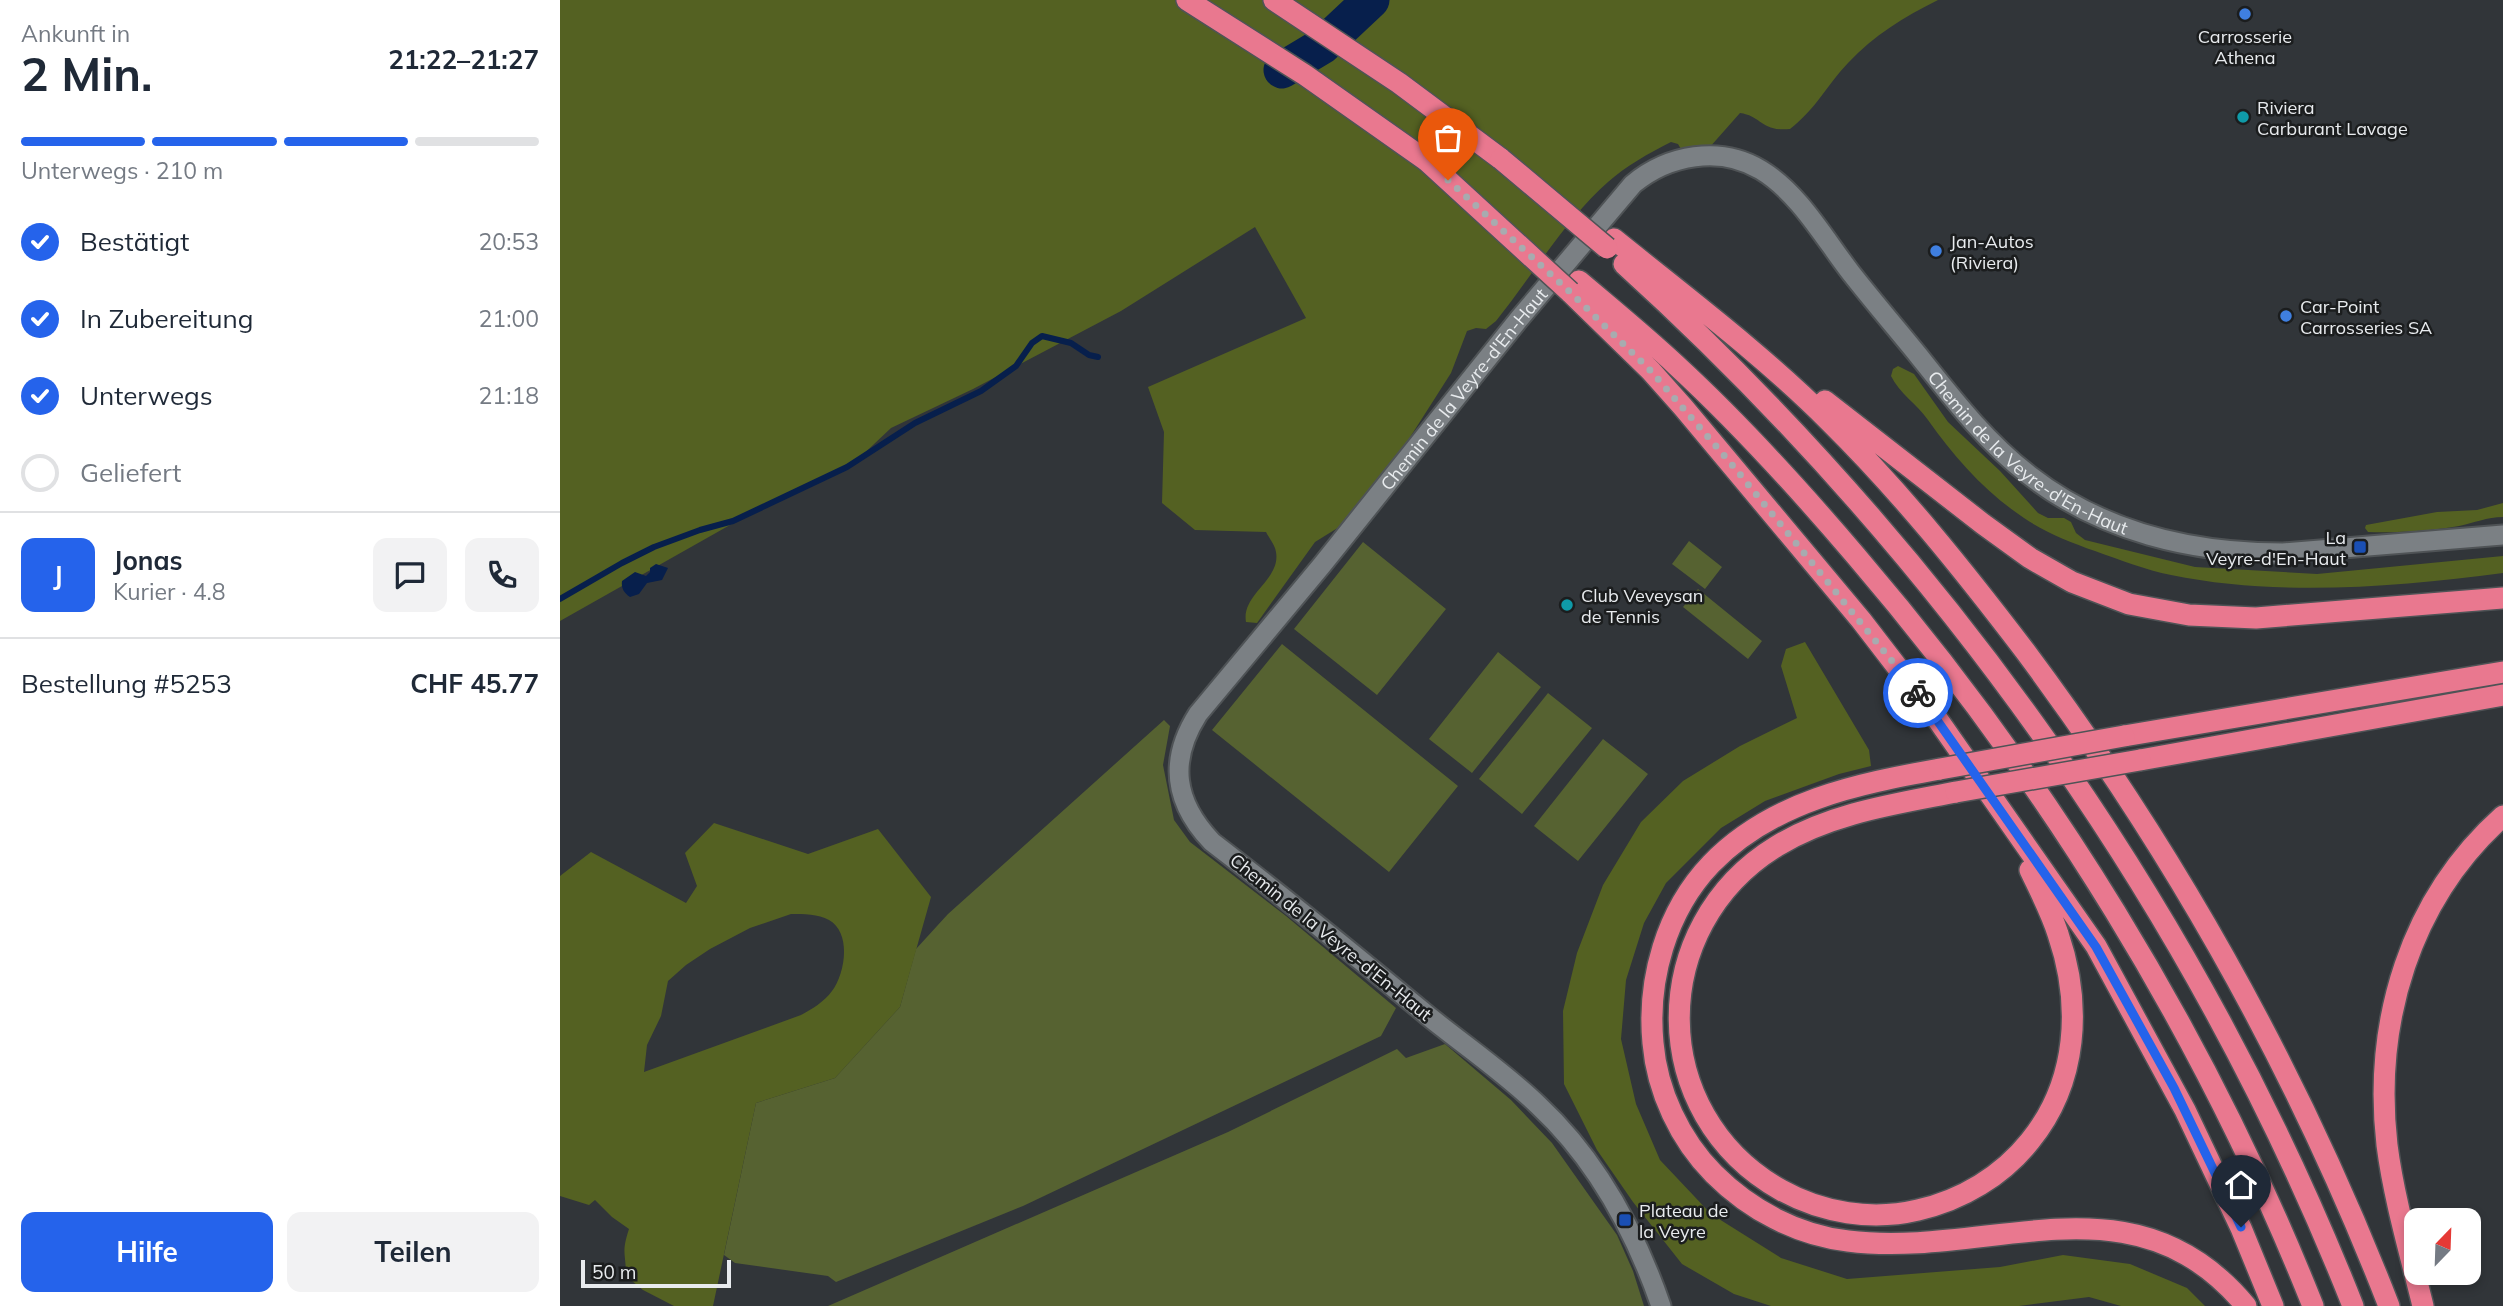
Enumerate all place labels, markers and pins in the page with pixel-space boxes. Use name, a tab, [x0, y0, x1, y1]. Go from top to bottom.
marker: Carrosserie Athena	[2237, 6, 2253, 22]
place label: Carrosserie Athena	[2198, 25, 2292, 69]
place label: Riviera Carburant Lavage	[2257, 96, 2408, 140]
pin	[1418, 108, 1478, 180]
marker: Riviera Carburant Lavage	[2235, 109, 2251, 125]
place label: Jan-Autos (Riviera)	[1950, 230, 2034, 274]
marker: Jan-Autos (Riviera)	[1928, 243, 1944, 259]
place label: Car-Point Carrosseries SA	[2300, 295, 2432, 339]
marker: Car-Point Carrosseries SA	[2278, 308, 2294, 324]
place label: La Veyre-d'En-Haut	[2206, 526, 2346, 570]
marker: La Veyre-d'En-Haut	[2352, 539, 2368, 555]
place label: Club Veveysan de Tennis	[1581, 584, 1703, 628]
marker: Club Veveysan de Tennis	[1559, 597, 1575, 613]
pin	[2211, 1155, 2271, 1227]
place label: Plateau de la Veyre	[1639, 1199, 1728, 1243]
marker: Plateau de la Veyre	[1617, 1212, 1633, 1228]

